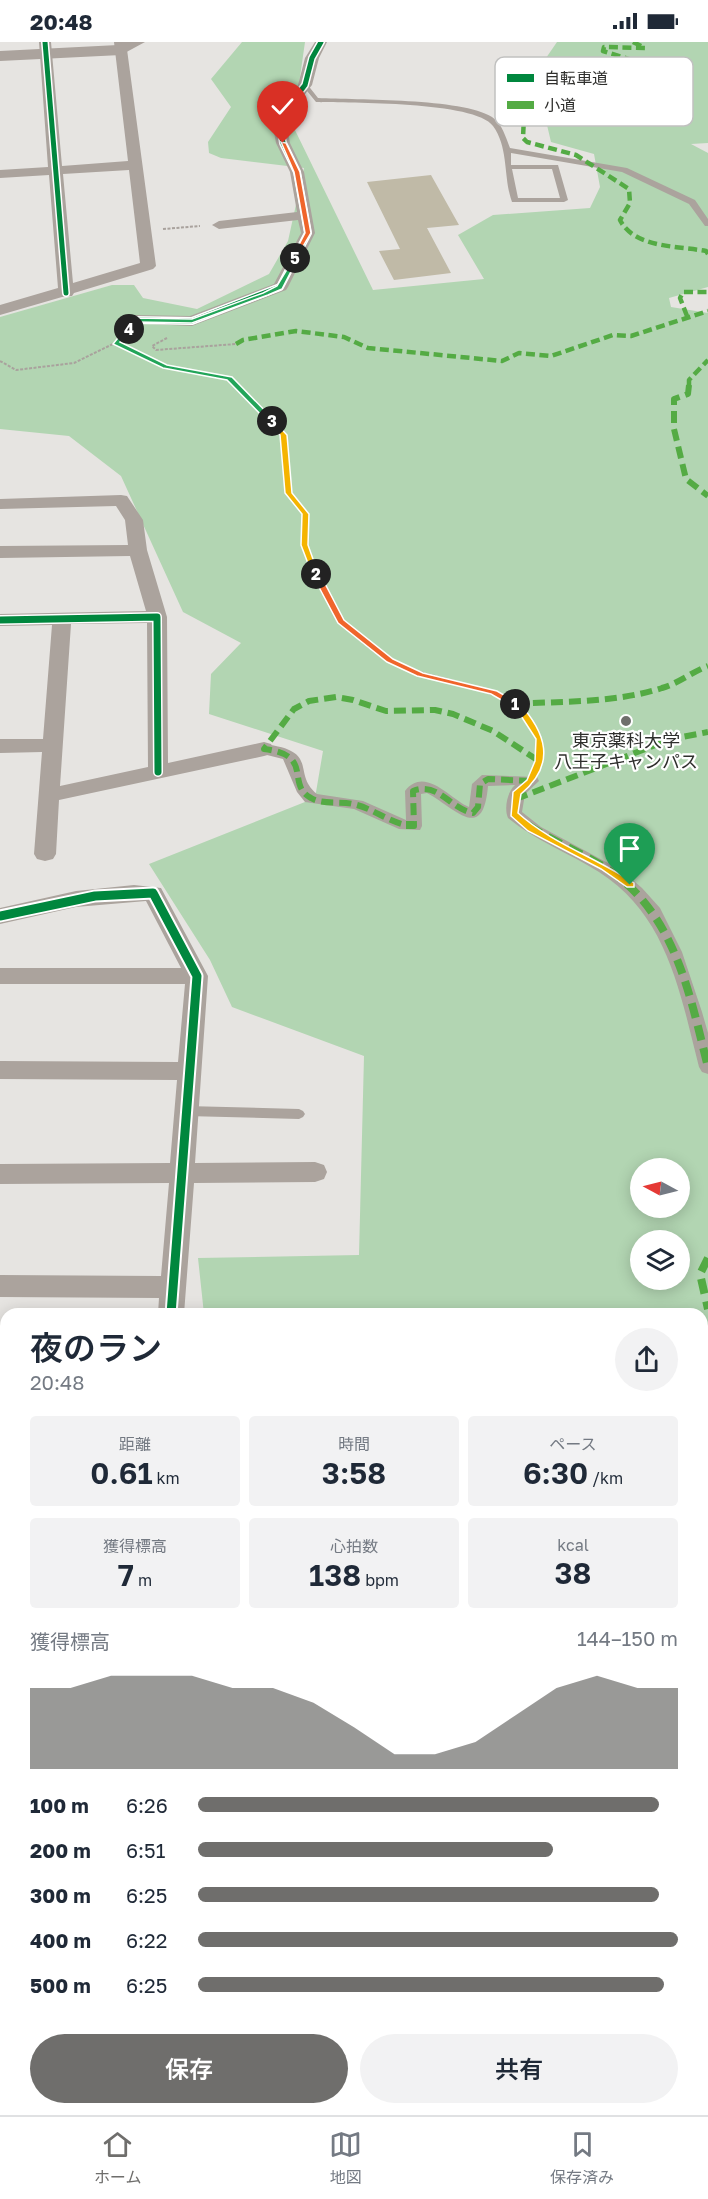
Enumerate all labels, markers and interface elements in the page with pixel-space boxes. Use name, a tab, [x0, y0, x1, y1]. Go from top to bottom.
text: 20:48	[30, 8, 93, 35]
legend	[495, 57, 693, 126]
text: 自転車道	[544, 68, 608, 88]
pin	[257, 81, 308, 143]
icon: check	[266, 90, 299, 123]
text: 小道	[544, 95, 576, 115]
pin: 5	[280, 243, 310, 273]
text: 5	[290, 248, 300, 268]
pin: 4	[114, 314, 144, 344]
text: 4	[124, 319, 134, 339]
pin: 3	[257, 406, 287, 436]
text: 3	[267, 411, 277, 431]
pin: 2	[301, 559, 331, 589]
text: 2	[311, 564, 321, 584]
pin: 1	[500, 689, 530, 719]
text: 1	[511, 694, 519, 714]
marker: 東京薬科大学 八王子キャンパス	[619, 714, 633, 728]
place label: 東京薬科大学 八王子キャンパス	[554, 729, 698, 772]
pin	[604, 823, 655, 885]
icon: arrive	[613, 832, 646, 865]
north arrow	[630, 1158, 690, 1218]
map controls	[630, 1158, 690, 1290]
button: layers	[630, 1230, 690, 1290]
text: 夜のラン	[30, 1328, 162, 1367]
button: share	[615, 1328, 678, 1391]
text: 20:48	[30, 1370, 84, 1394]
text: 距離	[119, 1434, 151, 1454]
text: 時間	[338, 1434, 370, 1454]
text: ペース	[549, 1434, 597, 1454]
text: 0.61	[90, 1455, 153, 1491]
text: 3:58	[322, 1455, 386, 1491]
text: 6:30	[523, 1455, 588, 1491]
text: km	[153, 1468, 180, 1488]
text: /km	[588, 1468, 623, 1488]
text: kcal	[557, 1535, 589, 1555]
text: 獲得標高	[103, 1536, 167, 1556]
text: 心拍数	[330, 1536, 378, 1556]
text: 38	[555, 1555, 592, 1591]
text: 7	[118, 1557, 134, 1593]
text: 138	[309, 1557, 361, 1593]
text: m	[134, 1570, 152, 1590]
text: bpm	[361, 1570, 399, 1590]
text: 144–150 m	[577, 1626, 678, 1650]
text: 獲得標高	[30, 1629, 110, 1653]
text: 100 m	[30, 1793, 89, 1817]
text: 6:26	[126, 1793, 168, 1817]
text: 200 m	[30, 1838, 91, 1862]
text: 6:51	[126, 1838, 165, 1862]
text: 300 m	[30, 1883, 91, 1907]
text: 6:25	[126, 1883, 167, 1907]
text: 400 m	[30, 1928, 91, 1952]
text: 6:22	[126, 1928, 167, 1952]
text: 500 m	[30, 1973, 91, 1997]
text: 6:25	[126, 1973, 167, 1997]
button: 保存	[30, 2034, 348, 2103]
button: 共有	[360, 2034, 678, 2103]
tab: ホーム	[94, 2128, 141, 2188]
tab: 地図	[329, 2128, 362, 2188]
tab: 保存済み	[550, 2128, 614, 2188]

